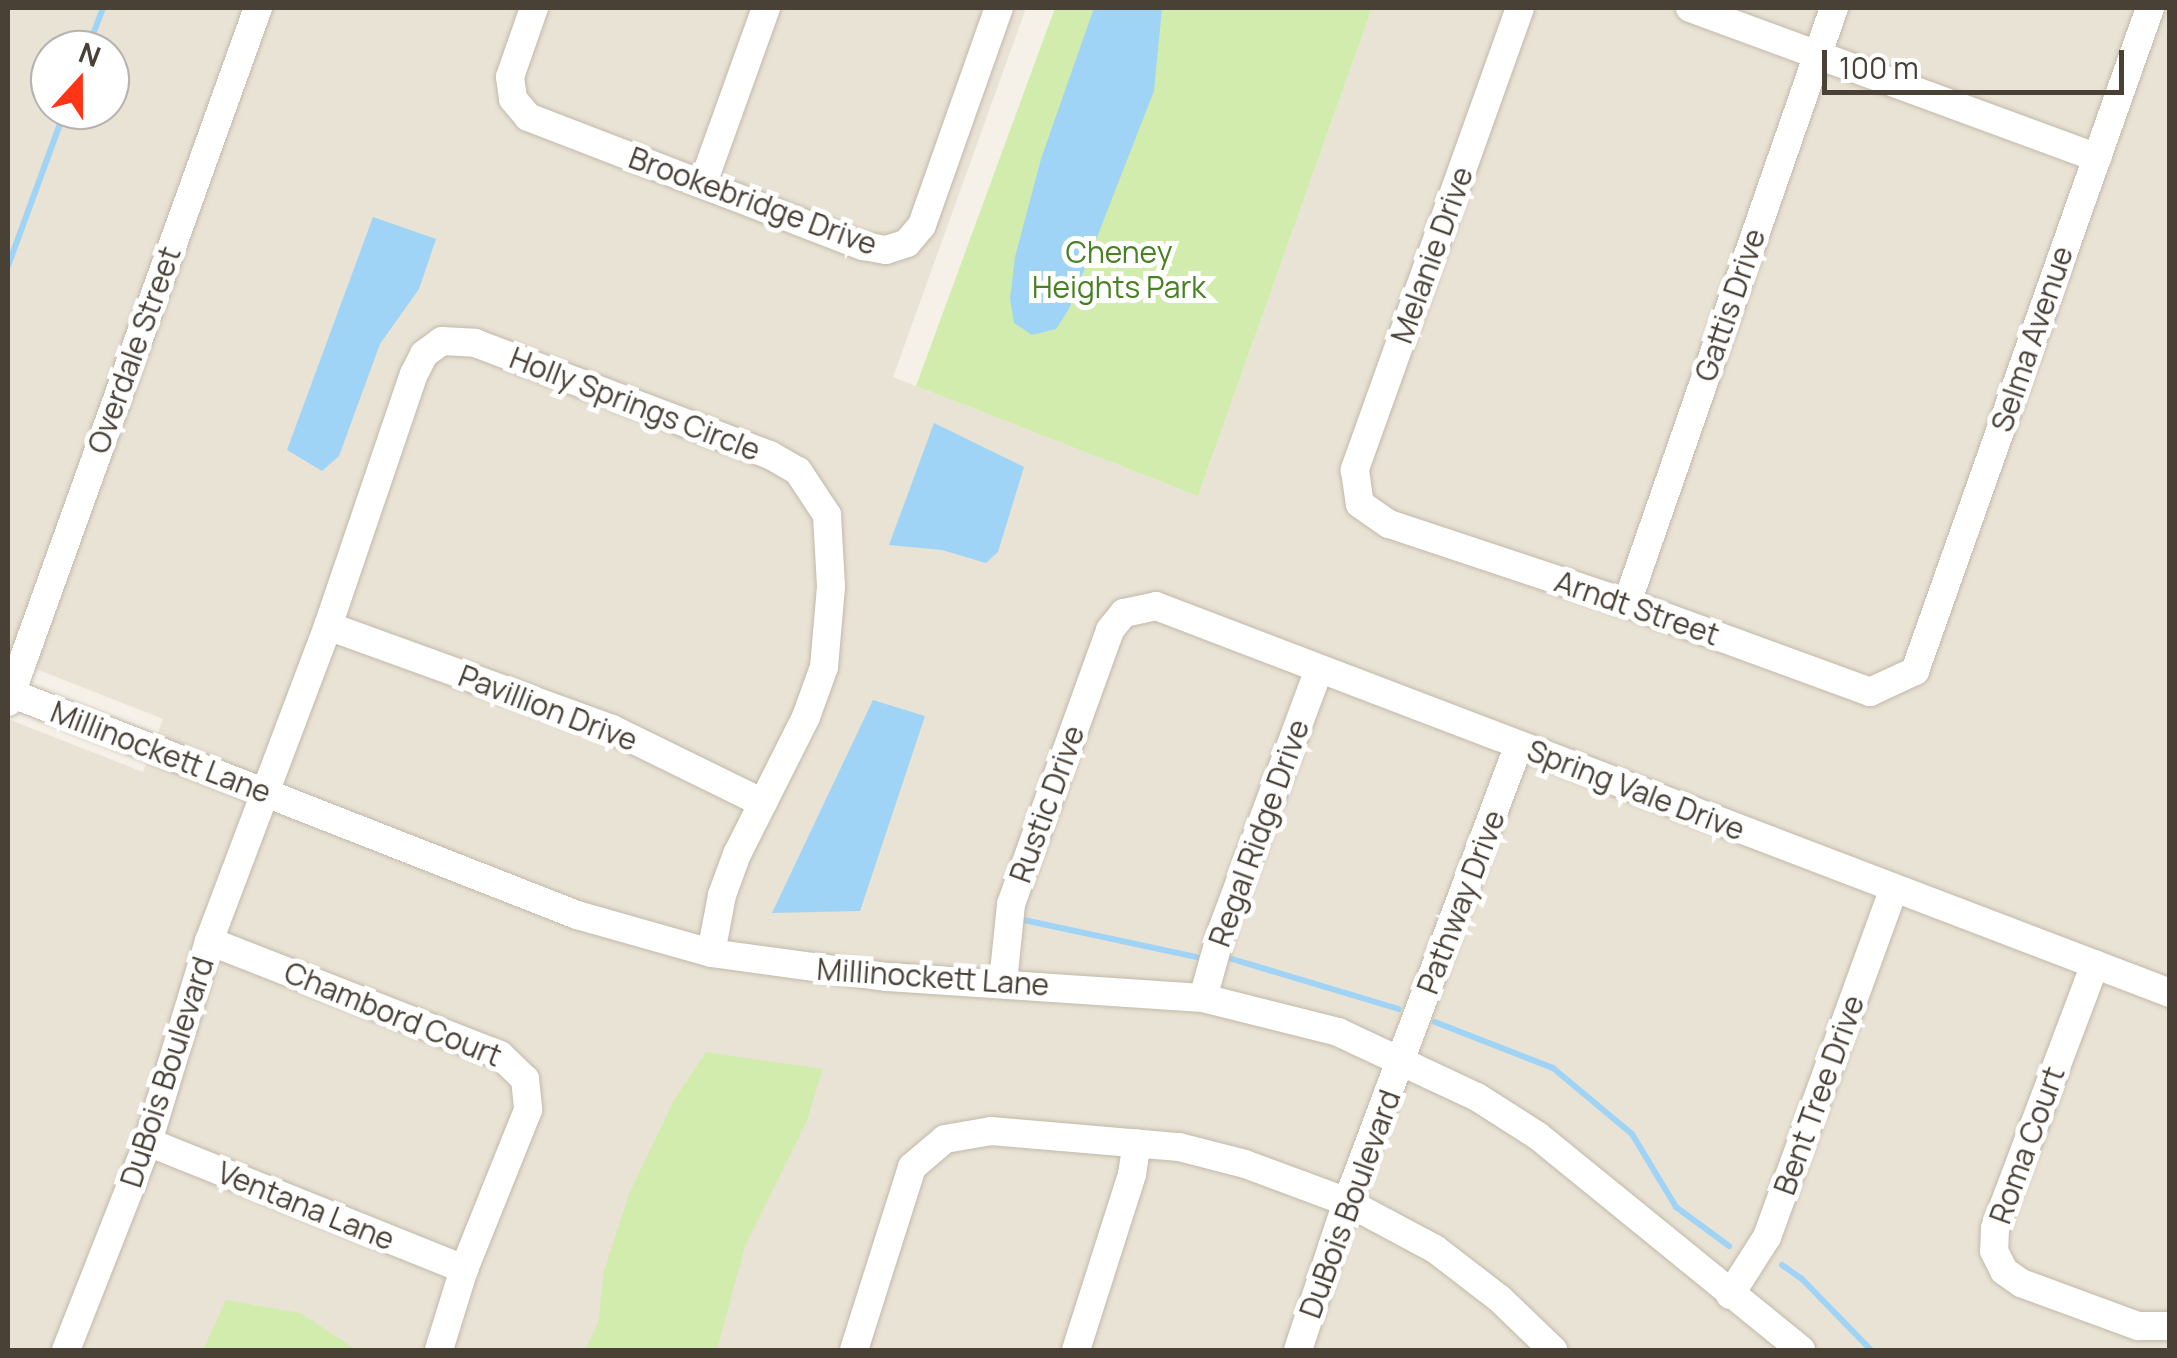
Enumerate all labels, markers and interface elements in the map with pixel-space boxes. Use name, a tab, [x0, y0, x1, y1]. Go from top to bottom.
north arrow	[30, 30, 130, 130]
scale bar	[1827, 30, 2130, 92]
text: N	[74, 33, 106, 75]
text: 100 m	[1839, 47, 1919, 88]
street label: Brookebridge Drive	[624, 139, 882, 263]
street label: Melanie Drive	[1383, 162, 1481, 348]
street label: Gattis Drive	[1687, 224, 1773, 386]
park label: Cheney Heights Park	[1032, 234, 1206, 304]
street label: Selma Avenue	[1983, 241, 2081, 437]
street label: Overdale Street	[80, 242, 188, 458]
street label: Holly Springs Circle	[505, 340, 765, 468]
street label: Arndt Street	[1550, 563, 1724, 653]
street label: Pavillion Drive	[454, 657, 642, 759]
street label: Millinockett Lane	[46, 693, 276, 811]
street label: Regal Ridge Drive	[1201, 715, 1317, 951]
street label: Rustic Drive	[1002, 721, 1092, 887]
street label: Spring Vale Drive	[1522, 732, 1750, 848]
street label: Pathway Drive	[1409, 805, 1513, 999]
street label: Millinockett Lane	[816, 951, 1050, 1003]
street label: DuBois Boulevard	[113, 952, 221, 1192]
street label: Chambord Court	[279, 954, 507, 1074]
street label: Bent Tree Drive	[1766, 990, 1872, 1200]
street label: Roma Court	[1982, 1061, 2072, 1229]
street label: DuBois Boulevard	[1292, 1085, 1408, 1323]
street label: Ventana Lane	[212, 1154, 400, 1258]

